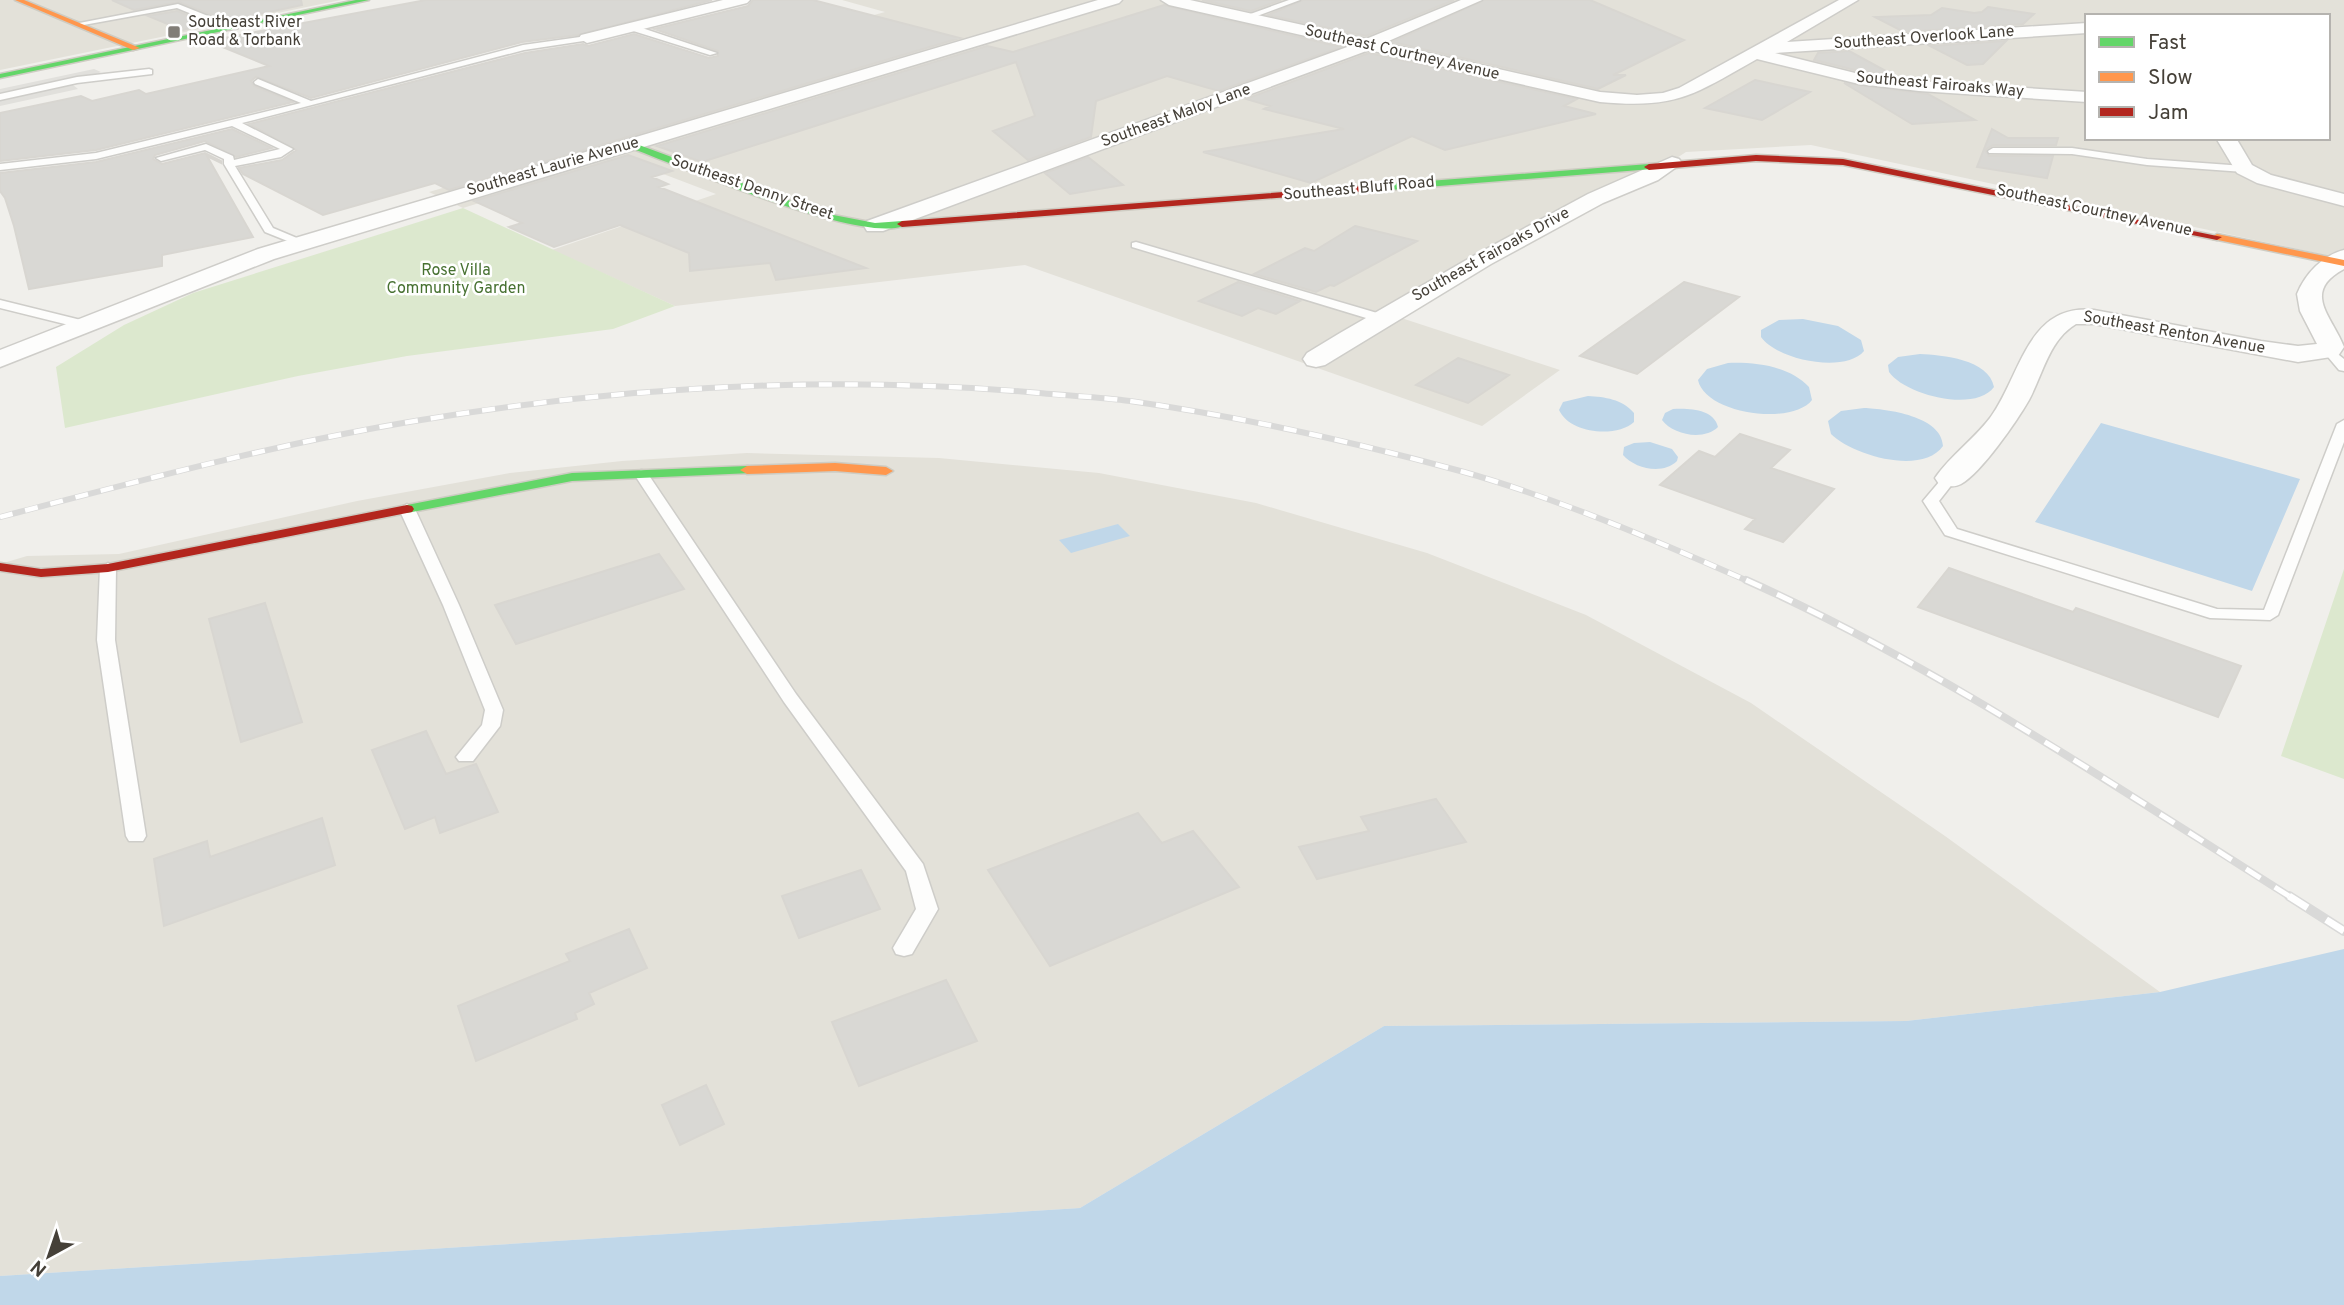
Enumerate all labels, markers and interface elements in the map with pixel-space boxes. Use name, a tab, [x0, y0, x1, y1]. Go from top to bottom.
place label: Southeast River Road & Torbank	[188, 13, 302, 51]
legend	[2085, 14, 2330, 140]
street label: Southeast Courtney Avenue	[1303, 21, 1501, 85]
street label: Southeast Overlook Lane	[1833, 22, 2015, 54]
marker: Southeast River Road & Torbank	[166, 24, 182, 40]
text: Fast	[2148, 30, 2187, 57]
text: Slow	[2148, 65, 2193, 92]
street label: Southeast Fairoaks Way	[1855, 68, 2025, 102]
street label: Southeast Maloy Lane	[1098, 80, 1254, 152]
text: Jam	[2148, 100, 2189, 127]
street label: Southeast Laurie Avenue	[465, 133, 641, 201]
street label: Southeast Denny Street	[668, 151, 836, 225]
street label: Southeast Bluff Road	[1283, 172, 1435, 206]
street label: Southeast Courtney Avenue	[1994, 181, 2194, 241]
street label: Southeast Fairoaks Drive	[1409, 203, 1573, 307]
park label: Rose Villa Community Garden	[387, 261, 526, 299]
street label: Southeast Renton Avenue	[2081, 307, 2267, 359]
north arrow	[14, 1221, 84, 1291]
text: N	[26, 1254, 52, 1281]

